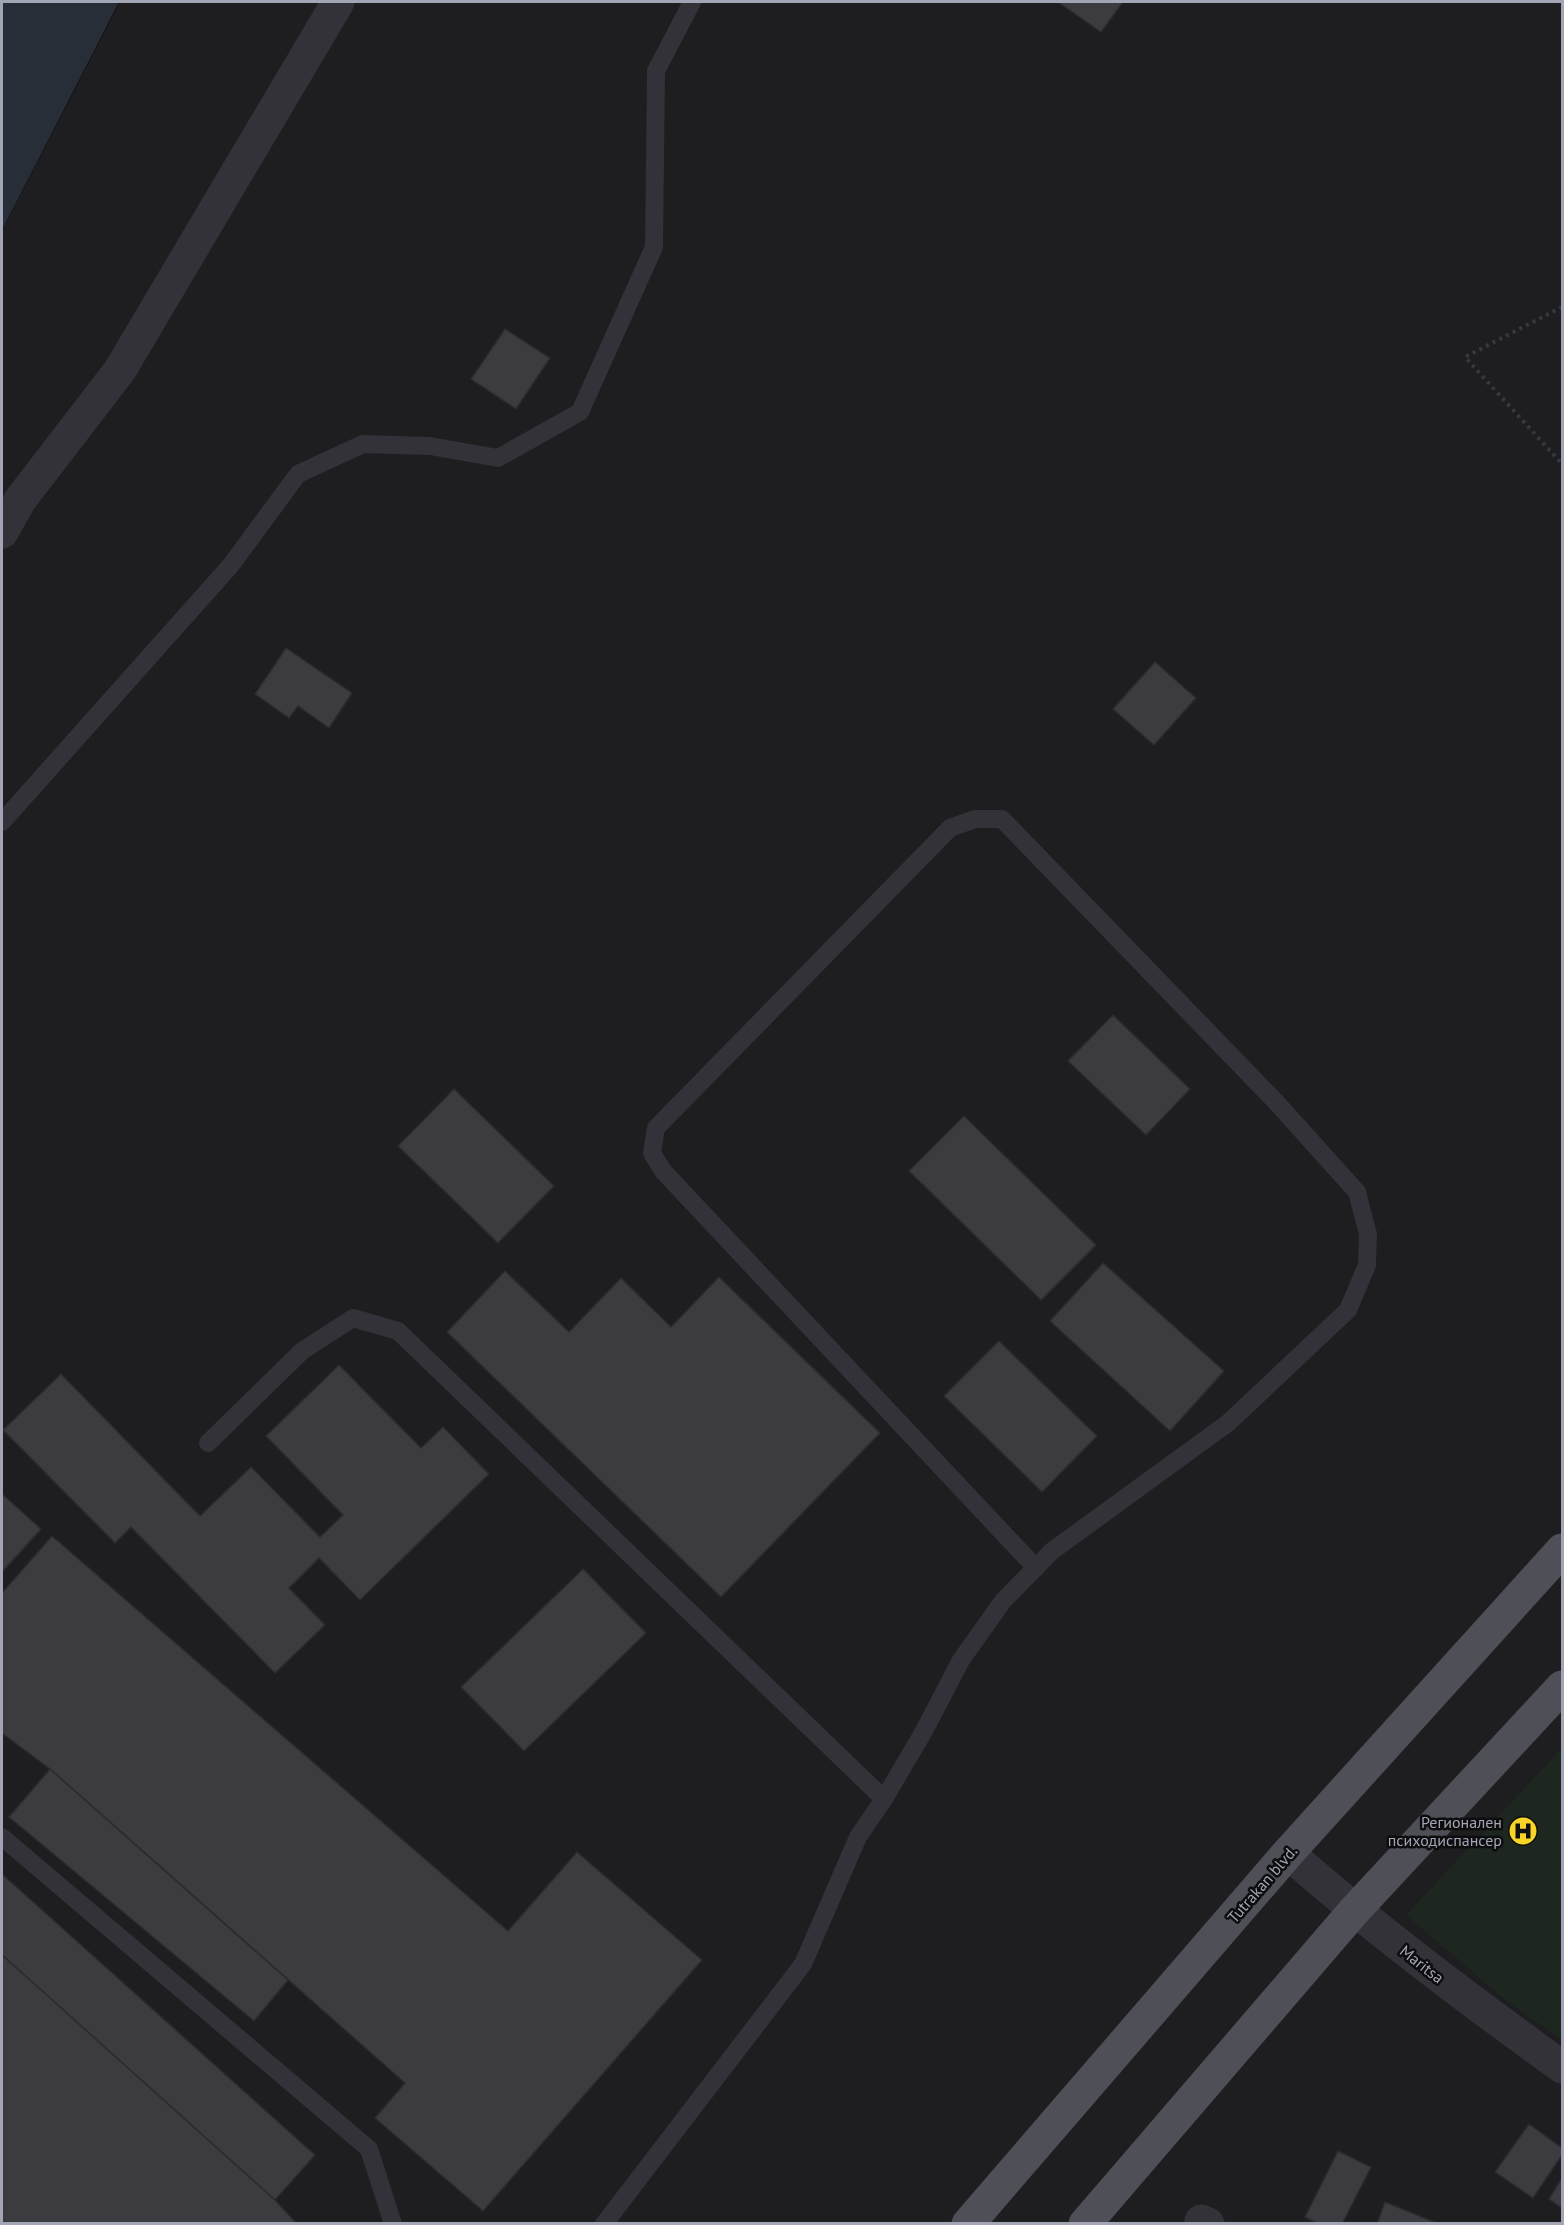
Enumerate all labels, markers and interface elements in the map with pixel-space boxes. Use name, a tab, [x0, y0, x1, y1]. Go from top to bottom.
place label: Регионален психодиспансер	[1388, 1812, 1502, 1850]
hospital icon: Регионален психодиспансер	[1507, 1815, 1539, 1847]
street label: Tutrakan blvd.	[1223, 1841, 1301, 1927]
street label: Maritsa	[1396, 1941, 1448, 1987]

